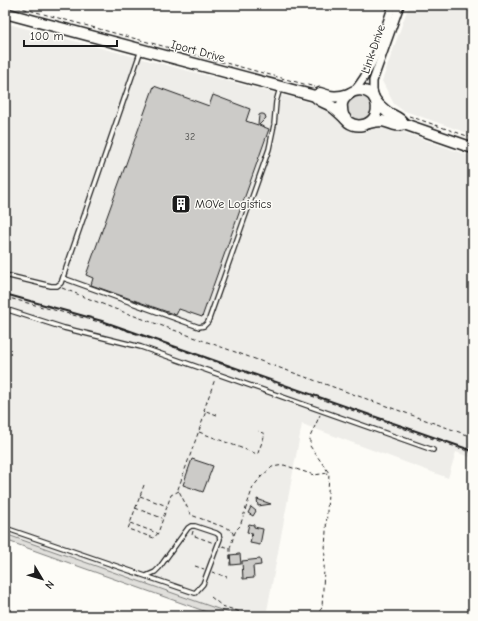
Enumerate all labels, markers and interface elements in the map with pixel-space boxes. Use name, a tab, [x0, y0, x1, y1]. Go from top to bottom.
scale bar	[24, 22, 117, 48]
street label: Link Drive	[358, 23, 388, 75]
text: 100 m	[30, 29, 63, 43]
street label: Iport Drive	[169, 37, 227, 65]
house number: 32	[185, 131, 195, 143]
building icon: MOVe Logistics	[170, 193, 192, 215]
place label: MOVe Logistics	[195, 197, 271, 211]
north arrow	[22, 559, 62, 599]
text: N	[42, 578, 57, 592]

